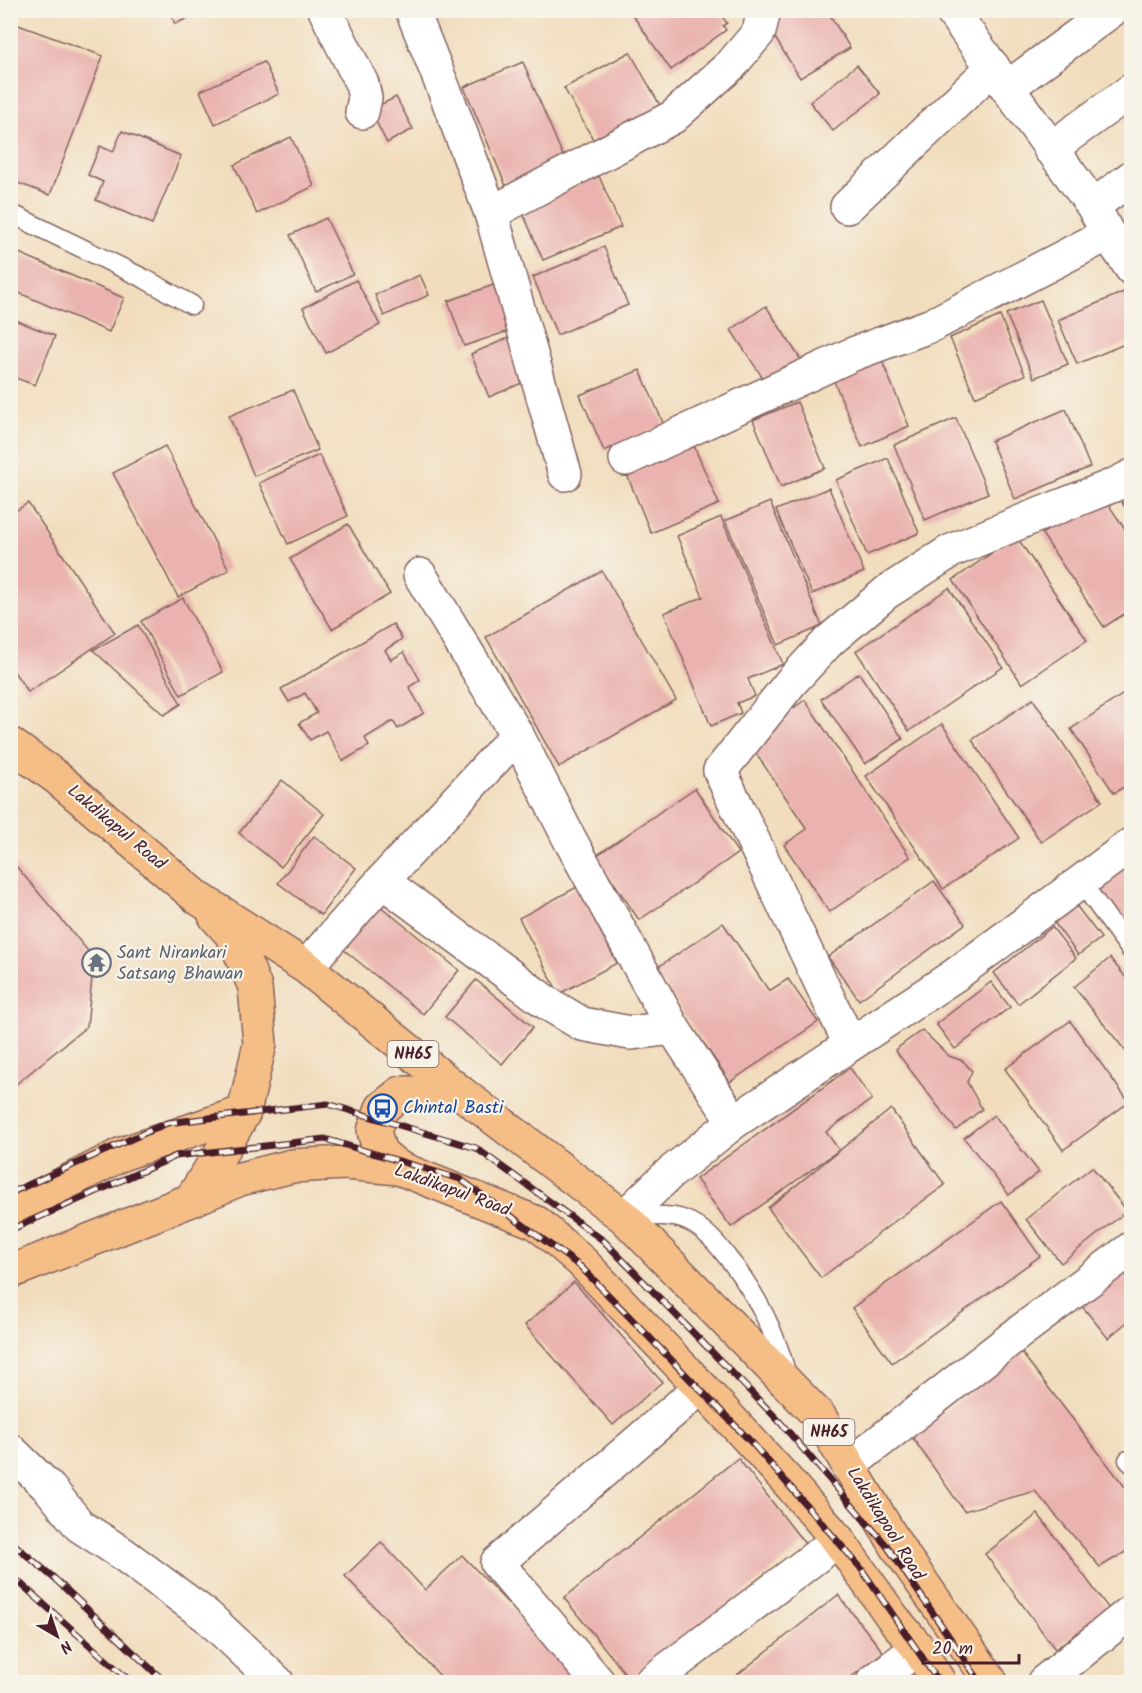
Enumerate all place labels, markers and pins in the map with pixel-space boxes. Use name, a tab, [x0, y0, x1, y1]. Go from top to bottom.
place label: Sant Nirankari Satsang Bhawan	[117, 939, 243, 989]
temple icon: Sant Nirankari Satsang Bhawan	[80, 947, 112, 979]
bus stop icon: Chintal Basti	[366, 1092, 398, 1124]
place label: Chintal Basti	[403, 1094, 504, 1123]

